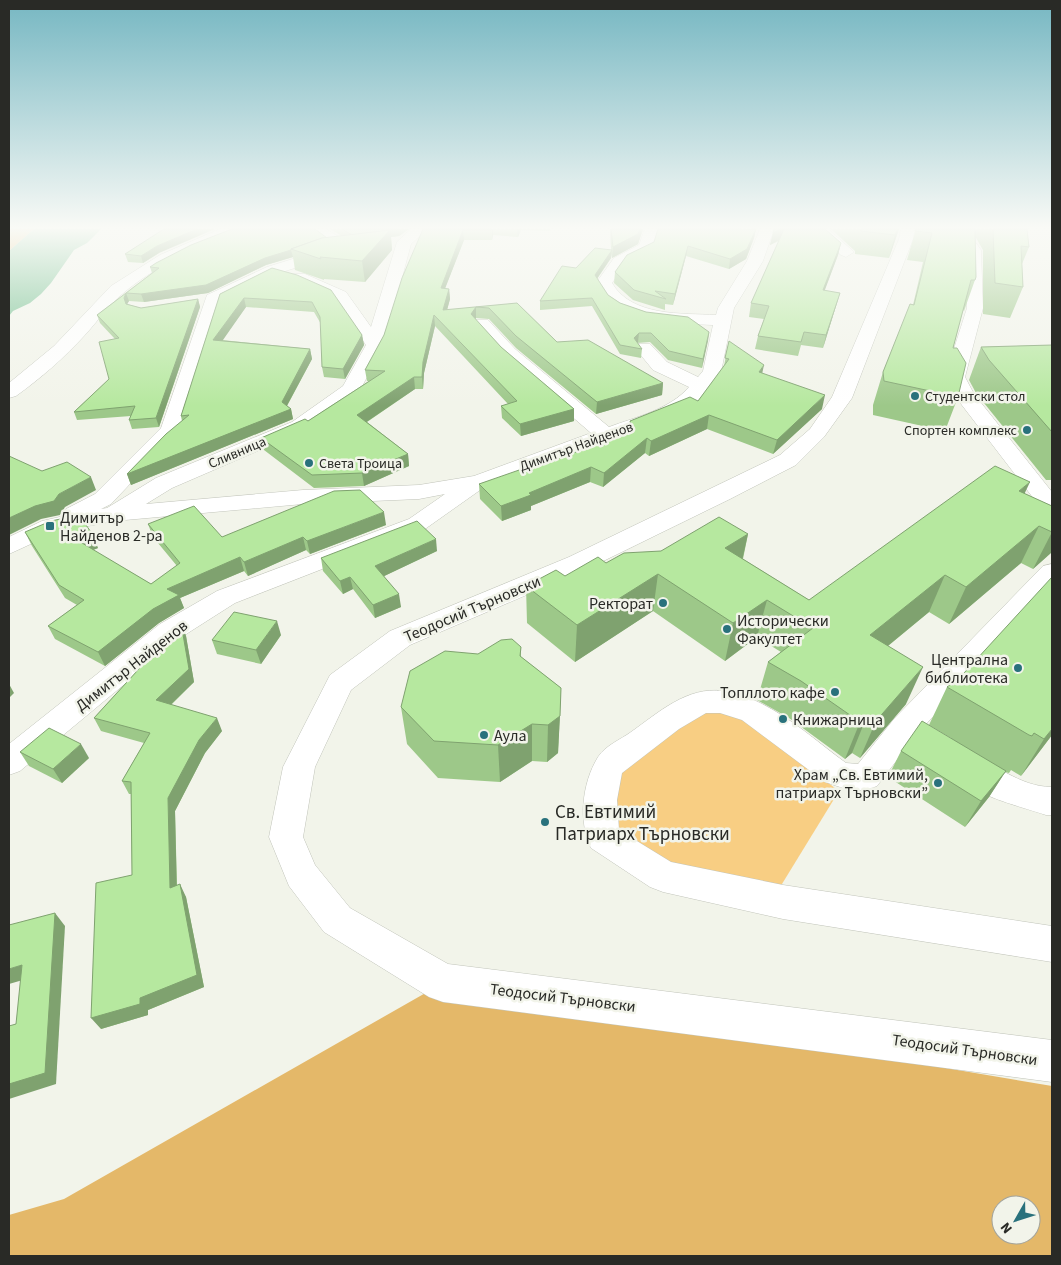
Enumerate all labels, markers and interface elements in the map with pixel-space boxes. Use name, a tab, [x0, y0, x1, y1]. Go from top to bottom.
place label: Студентски стол	[925, 387, 1026, 407]
marker: Студентски стол	[909, 390, 921, 402]
street label: Димитър Найденов	[517, 417, 636, 477]
place label: Спортен комплекс	[904, 421, 1018, 441]
marker: Спортен комплекс	[1021, 424, 1033, 436]
street label: Сливница	[205, 432, 269, 474]
place label: Света Троица	[319, 454, 402, 474]
marker: Света Троица	[303, 457, 315, 469]
place label: Димитър Найденов 2-ра	[60, 507, 163, 547]
marker: Димитър Найденов 2-ра	[44, 520, 56, 532]
street label: Теодосий Търновски	[401, 570, 544, 648]
place label: Ректорат	[589, 593, 653, 615]
marker: Ректорат	[657, 597, 669, 609]
place label: Исторически Факултет	[737, 610, 829, 650]
street label: Димитър Найденов	[71, 615, 192, 717]
marker: Исторически Факултет	[721, 623, 733, 635]
place label: Централна библиотека	[925, 649, 1008, 689]
marker: Централна библиотека	[1012, 662, 1024, 674]
place label: Топллото кафе	[720, 682, 825, 704]
marker: Топллото кафе	[829, 686, 841, 698]
place label: Книжарница	[793, 709, 883, 731]
marker: Книжарница	[777, 713, 789, 725]
place label: Аула	[494, 725, 527, 747]
marker: Аула	[478, 729, 490, 741]
place label: Храм „Св. Евтимий, патриарх Търновски”	[775, 764, 928, 804]
marker: Храм „Св. Евтимий, патриарх Търновски”	[932, 777, 944, 789]
place label: Св. Евтимий Патриарх Търновски	[555, 799, 730, 848]
marker: Св. Евтимий Патриарх Търновски	[539, 816, 551, 828]
street label: Теодосий Търновски	[489, 978, 637, 1018]
street label: Теодосий Търновски	[891, 1029, 1039, 1071]
north arrow	[991, 1195, 1041, 1245]
text: N	[996, 1218, 1017, 1237]

